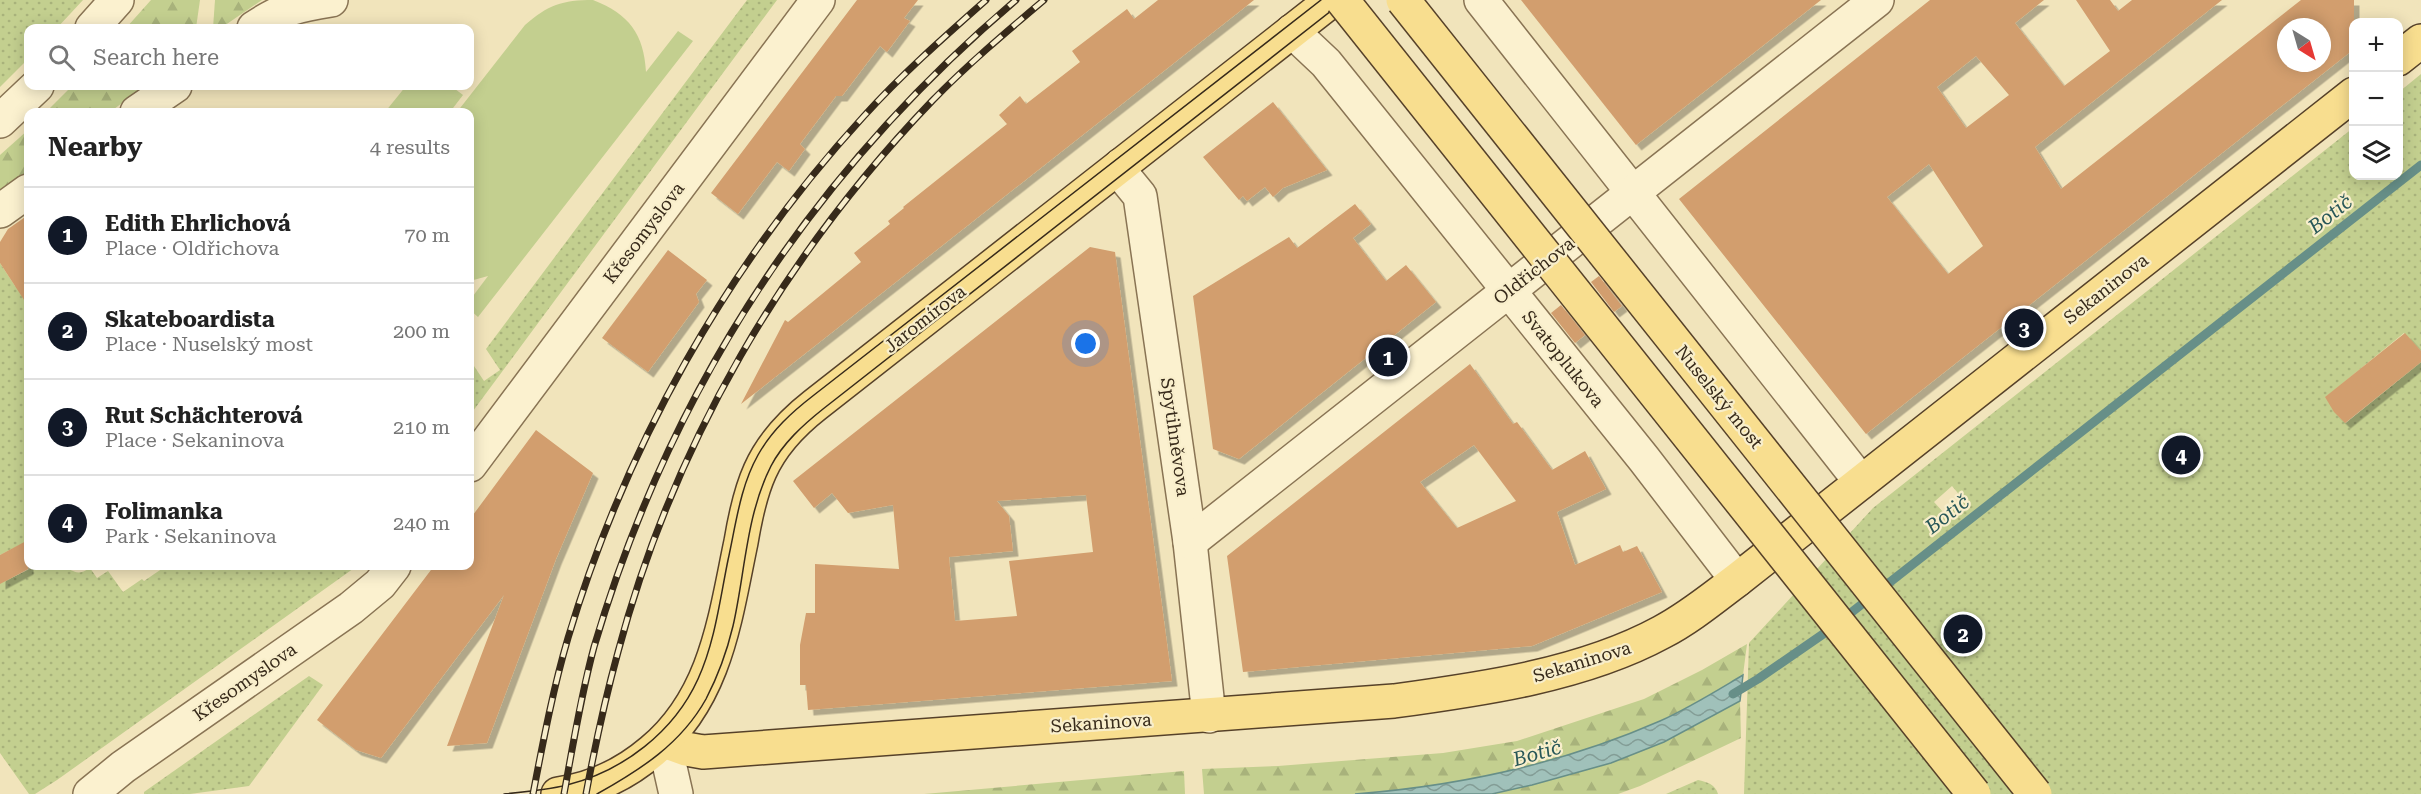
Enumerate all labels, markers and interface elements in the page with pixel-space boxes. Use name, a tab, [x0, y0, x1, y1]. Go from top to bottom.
north arrow	[2277, 18, 2331, 72]
map controls	[2349, 18, 2403, 180]
button: +	[2349, 18, 2403, 72]
search box	[24, 24, 474, 90]
icon: search	[45, 41, 78, 74]
text: Search here	[93, 45, 219, 70]
button: −	[2349, 72, 2403, 126]
button: layers	[2349, 126, 2403, 180]
text: Nearby	[48, 132, 142, 162]
text: 4 results	[370, 135, 450, 159]
street label: Křesomyslova	[599, 178, 689, 287]
water label: Botič	[2302, 189, 2357, 239]
text: Edith Ehrlichová	[105, 211, 291, 236]
text: 1	[62, 223, 73, 247]
text: 70 m	[404, 223, 450, 247]
street label: Oldřichova	[1489, 232, 1578, 309]
text: Place · Oldřichova	[105, 236, 279, 260]
street label: Sekaninova	[2059, 249, 2152, 328]
street label: Jaromírova	[880, 280, 970, 357]
street label: Svatoplukova	[1518, 306, 1609, 411]
pin: 3	[2004, 306, 2044, 350]
text: Skateboardista	[105, 307, 275, 332]
text: 2	[62, 319, 73, 343]
text: 200 m	[393, 319, 450, 343]
your location	[1071, 329, 1100, 358]
text: Place · Nuselský most	[105, 332, 313, 356]
pin: 1	[1368, 334, 1408, 380]
street label: Nuselský most	[1671, 341, 1768, 453]
street label: Spytihněvova	[1157, 376, 1194, 498]
text: Rut Schӓchterová	[105, 403, 303, 428]
text: 3	[62, 415, 73, 439]
text: 210 m	[393, 415, 450, 439]
text: Place · Sekaninova	[105, 428, 284, 452]
pin: 4	[2162, 432, 2200, 478]
water label: Botič	[1919, 489, 1974, 539]
text: Folimanka	[105, 499, 223, 524]
text: 4	[62, 511, 73, 535]
text: 240 m	[393, 511, 450, 535]
text: Park · Sekaninova	[105, 524, 277, 548]
pin: 2	[1944, 612, 1982, 656]
street label: Sekaninova	[1530, 637, 1634, 686]
street label: Křesomyslova	[189, 638, 301, 725]
street label: Sekaninova	[1050, 708, 1152, 737]
water label: Botič	[1509, 735, 1565, 772]

